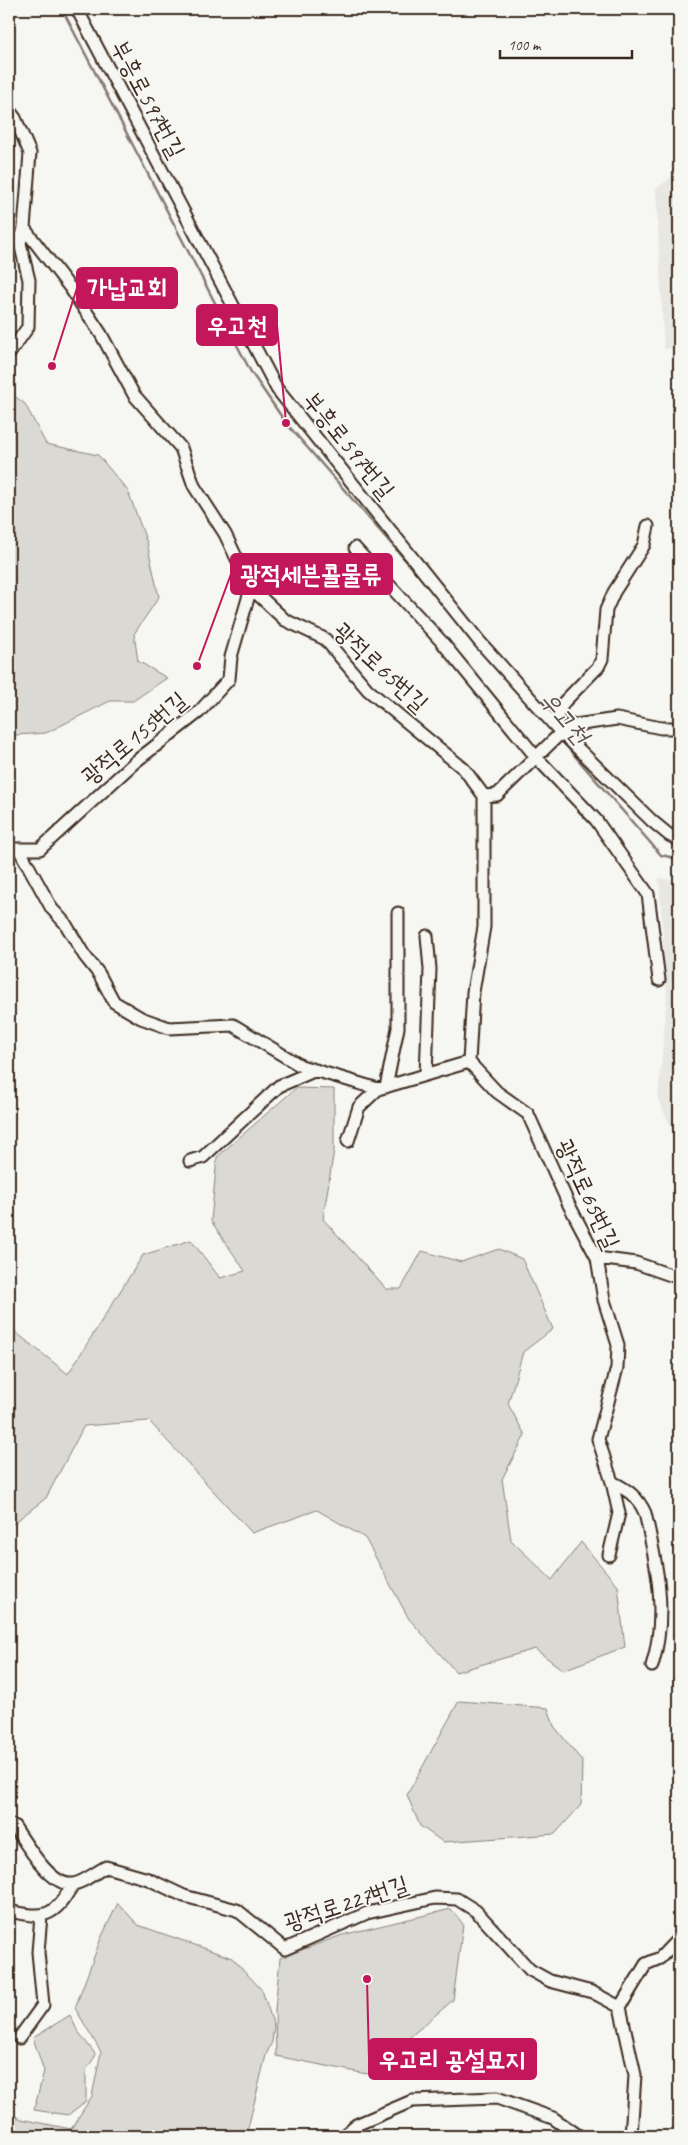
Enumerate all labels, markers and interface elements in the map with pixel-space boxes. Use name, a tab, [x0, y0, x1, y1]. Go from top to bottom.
scale bar	[500, 28, 633, 60]
street label: 부흥로597번길	[104, 35, 192, 163]
text: 100 m	[508, 36, 542, 55]
callout: 가납교회	[77, 268, 177, 308]
text: 가납교회	[87, 272, 167, 304]
callout: 우고천	[197, 305, 277, 345]
text: 우고천	[207, 310, 267, 342]
street label: 부흥로597번길	[297, 385, 401, 505]
callout: 광적세븐콜물류	[231, 554, 392, 594]
text: 광적세븐콜물류	[241, 559, 381, 591]
street label: 광적로65번길	[328, 616, 434, 718]
water label: 우고천	[532, 684, 598, 753]
street label: 광적로155번길	[75, 685, 193, 791]
street label: 광적로65번길	[549, 1134, 627, 1254]
street label: 광적로227번길	[280, 1869, 412, 1937]
callout: 우고리 공설묘지	[369, 2039, 536, 2079]
text: 우고리 공설묘지	[379, 2044, 525, 2076]

